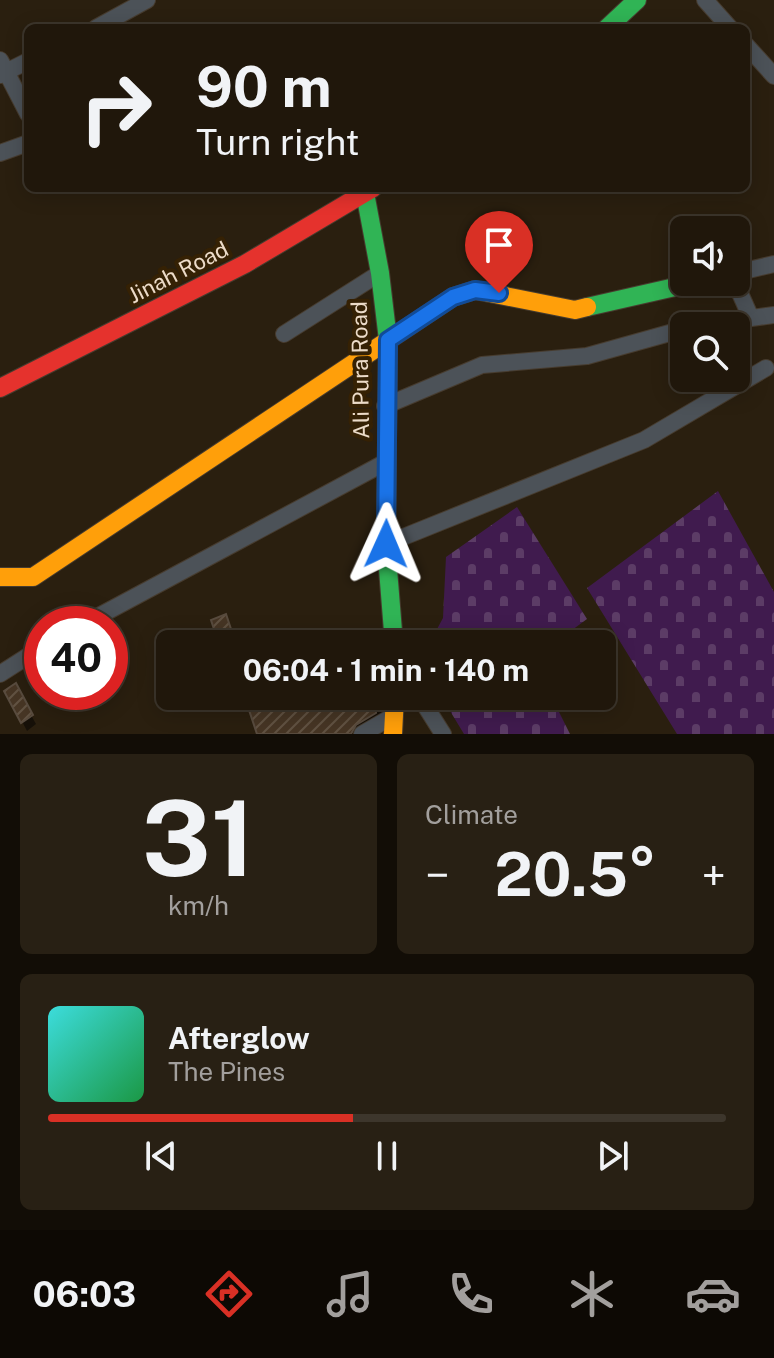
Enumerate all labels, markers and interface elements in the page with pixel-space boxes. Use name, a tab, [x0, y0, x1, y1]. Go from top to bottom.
text: 90 m	[196, 54, 332, 120]
icon: right	[64, 56, 168, 160]
text: Turn right	[196, 121, 359, 163]
pin	[465, 211, 533, 293]
map controls	[670, 216, 750, 392]
button: sound	[670, 216, 750, 296]
icon: arrive	[477, 223, 521, 267]
street label: Jinah Road	[123, 236, 233, 308]
street label: Ali Pura Road	[346, 301, 374, 439]
button: search	[670, 312, 750, 392]
position arrow	[344, 502, 428, 586]
speed limit sign: 40	[24, 606, 128, 710]
text: 06:04 · 1 min · 140 m	[243, 652, 529, 688]
text: 31	[142, 777, 255, 899]
text: Climate	[425, 799, 518, 830]
text: 20.5°	[495, 839, 656, 910]
text: −	[425, 849, 449, 901]
text: +	[702, 849, 726, 901]
text: km/h	[168, 890, 229, 921]
text: Afterglow	[168, 1020, 310, 1056]
text: The Pines	[168, 1056, 285, 1087]
icon: previous	[139, 1134, 183, 1178]
icon: pause	[365, 1134, 409, 1178]
icon: next	[591, 1134, 635, 1178]
icon: directions	[201, 1266, 257, 1322]
icon: music	[322, 1266, 378, 1322]
icon: phone	[443, 1266, 499, 1322]
icon: climate	[564, 1266, 620, 1322]
icon: car	[685, 1266, 741, 1322]
text: 06:03	[33, 1273, 136, 1315]

